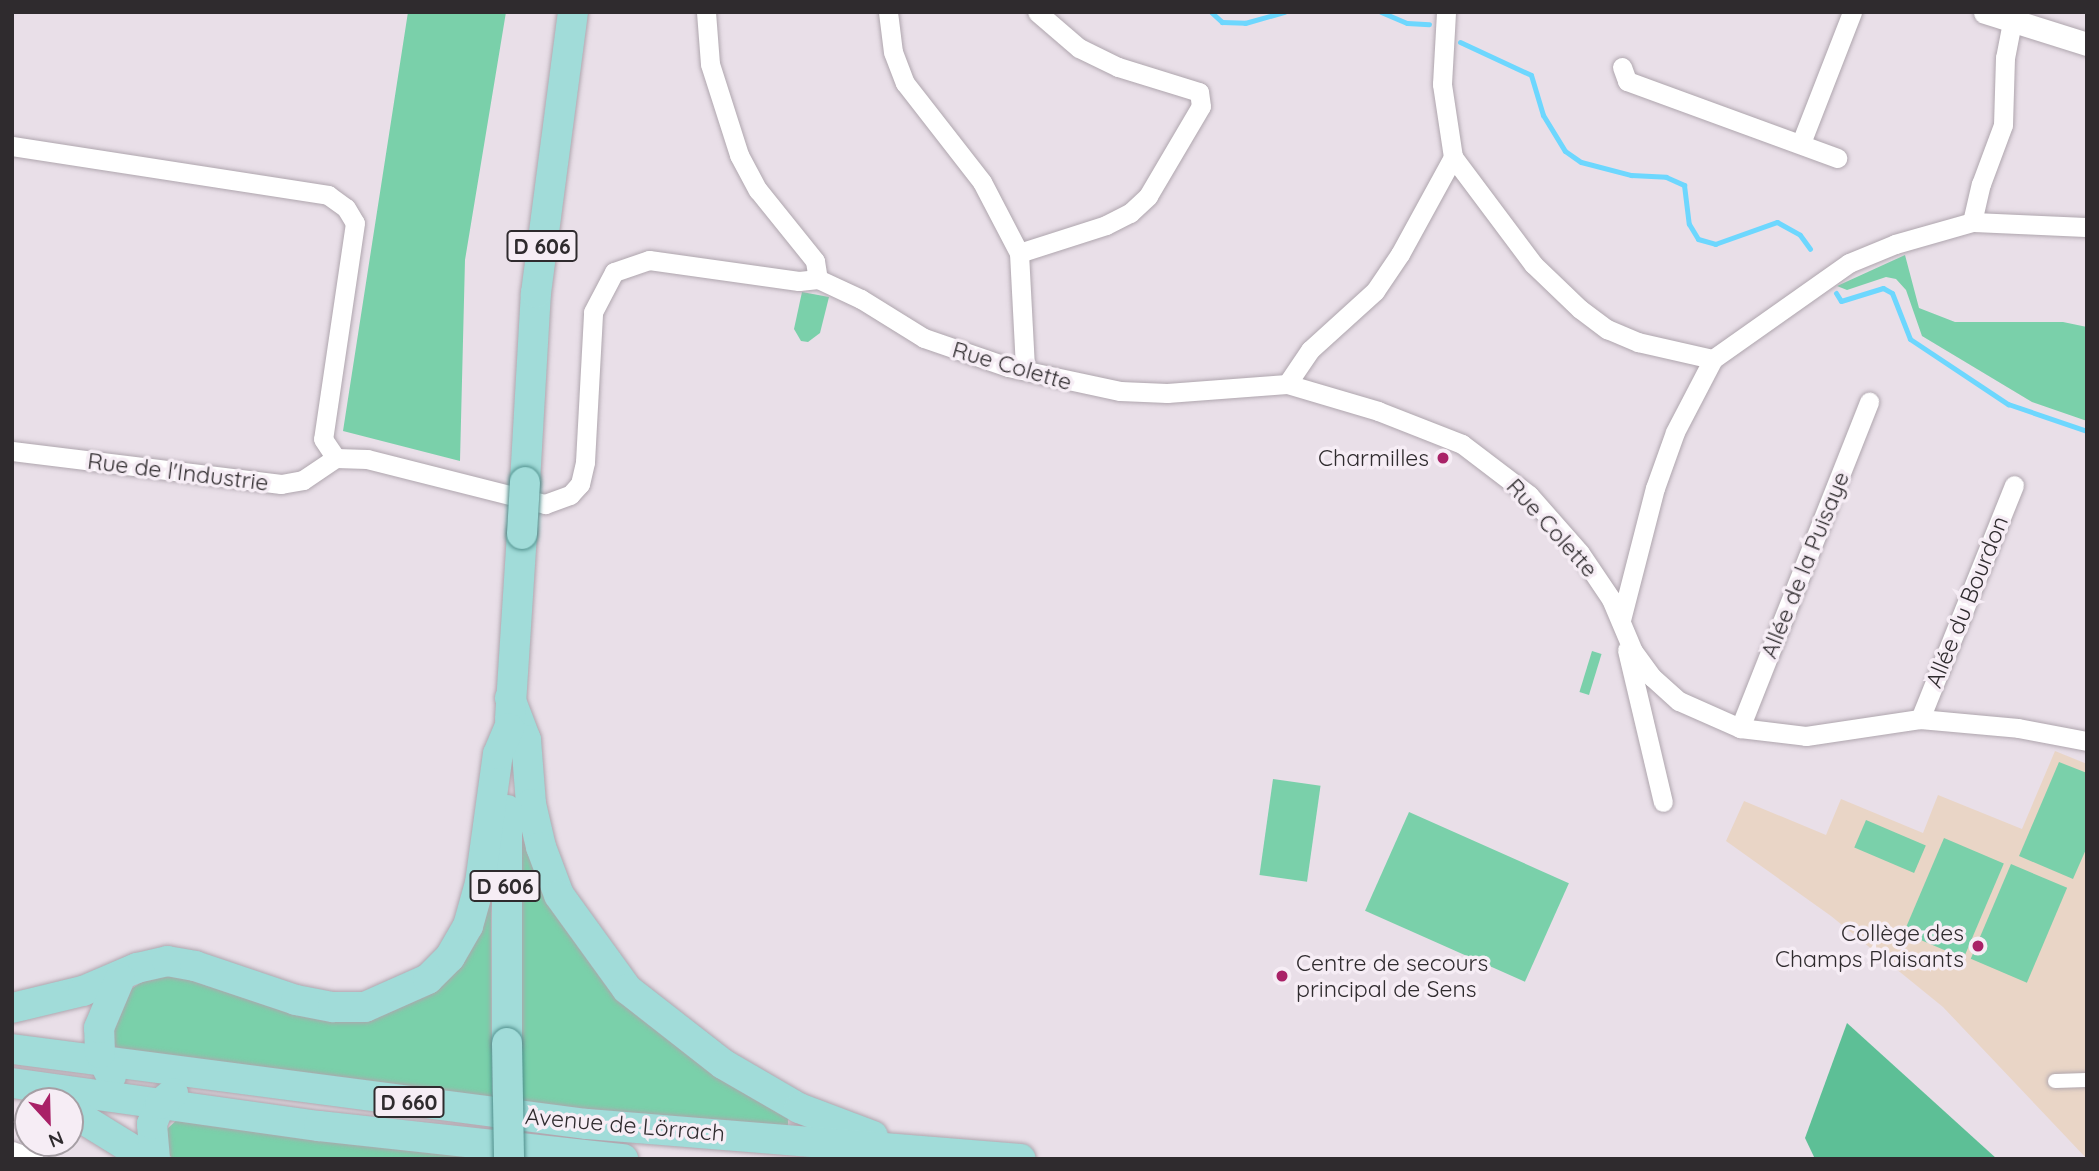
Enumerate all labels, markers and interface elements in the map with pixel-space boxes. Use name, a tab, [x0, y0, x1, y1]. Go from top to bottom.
road number: D 606	[505, 229, 579, 264]
street label: Rue Colette	[949, 336, 1075, 396]
place label: Charmilles	[1318, 444, 1429, 472]
street label: Rue de l'Industrie	[86, 447, 270, 497]
marker: Charmilles	[1435, 450, 1451, 466]
street label: Allée de la Puisaye	[1755, 468, 1855, 662]
street label: Rue Colette	[1501, 473, 1603, 583]
street label: Allée du Bourdon	[1920, 512, 2014, 692]
road number: D 606	[468, 868, 542, 903]
place label: Collège des Champs Plaisants	[1775, 919, 1964, 973]
marker: Collège des Champs Plaisants	[1970, 938, 1986, 954]
place label: Centre de secours principal de Sens	[1296, 949, 1488, 1003]
marker: Centre de secours principal de Sens	[1274, 968, 1290, 984]
road number: D 660	[372, 1084, 446, 1120]
north arrow	[14, 1087, 84, 1157]
street label: Avenue de Lörrach	[524, 1103, 726, 1147]
text: N	[45, 1126, 67, 1153]

